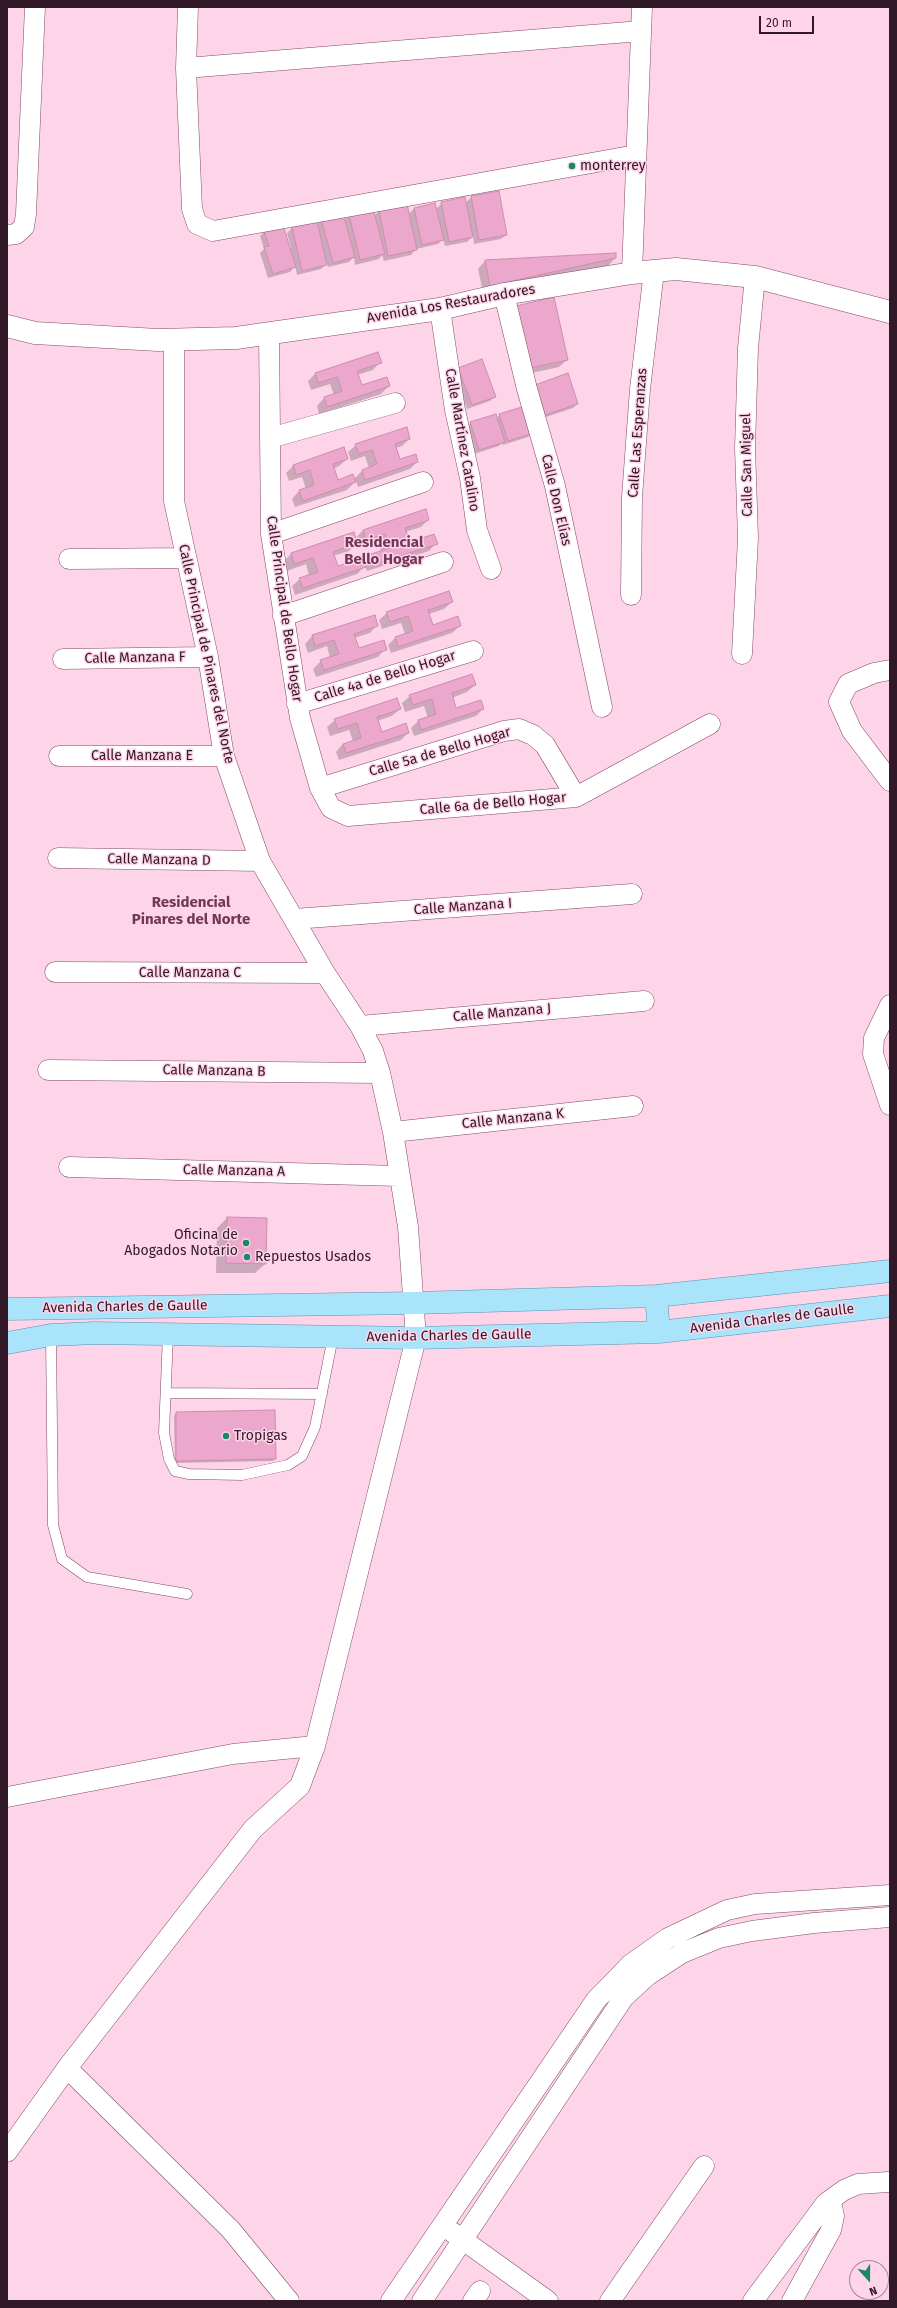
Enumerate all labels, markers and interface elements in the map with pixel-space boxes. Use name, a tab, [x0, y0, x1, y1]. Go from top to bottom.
scale bar	[761, 8, 816, 34]
text: 20 m	[766, 16, 792, 30]
place label: monterrey	[580, 158, 646, 174]
marker: monterrey	[567, 161, 577, 171]
street label: Avenida Los Restauradores	[365, 281, 537, 327]
street label: Calle Martínez Catalino	[441, 367, 483, 513]
street label: Calle Las Esperanzas	[625, 368, 651, 498]
street label: Calle San Miguel	[738, 413, 756, 517]
street label: Calle Don Elías	[537, 453, 575, 547]
street label: Calle Principal de Bello Hogar	[263, 515, 305, 703]
district label: Residencial Bello Hogar	[344, 534, 424, 569]
street label: Calle Principal de Pinares del Norte	[174, 543, 238, 765]
street label: Calle 4a de Bello Hogar	[312, 647, 458, 707]
street label: Calle Manzana F	[84, 649, 186, 667]
street label: Calle 5a de Bello Hogar	[367, 724, 513, 780]
street label: Calle Manzana E	[91, 748, 193, 764]
street label: Calle 6a de Bello Hogar	[419, 789, 567, 819]
street label: Calle Manzana D	[107, 851, 211, 869]
district label: Residencial Pinares del Norte	[132, 894, 250, 929]
street label: Calle Manzana I	[413, 895, 513, 919]
street label: Calle Manzana C	[139, 965, 241, 981]
street label: Calle Manzana J	[452, 1000, 552, 1026]
street label: Calle Manzana B	[162, 1062, 266, 1080]
street label: Calle Manzana K	[461, 1105, 565, 1133]
street label: Calle Manzana A	[183, 1162, 285, 1180]
place label: Oficina de Abogados Notario	[124, 1227, 238, 1260]
marker: Oficina de Abogados Notario	[241, 1238, 251, 1248]
place label: Repuestos Usados	[255, 1249, 371, 1265]
marker: Repuestos Usados	[242, 1252, 252, 1262]
street label: Avenida Charles de Gaulle	[42, 1297, 208, 1317]
street label: Avenida Charles de Gaulle	[689, 1301, 855, 1337]
street label: Avenida Charles de Gaulle	[366, 1326, 532, 1346]
place label: Tropigas	[234, 1428, 287, 1444]
marker: Tropigas	[221, 1431, 231, 1441]
north arrow	[849, 2260, 889, 2300]
text: N	[867, 2283, 879, 2298]

